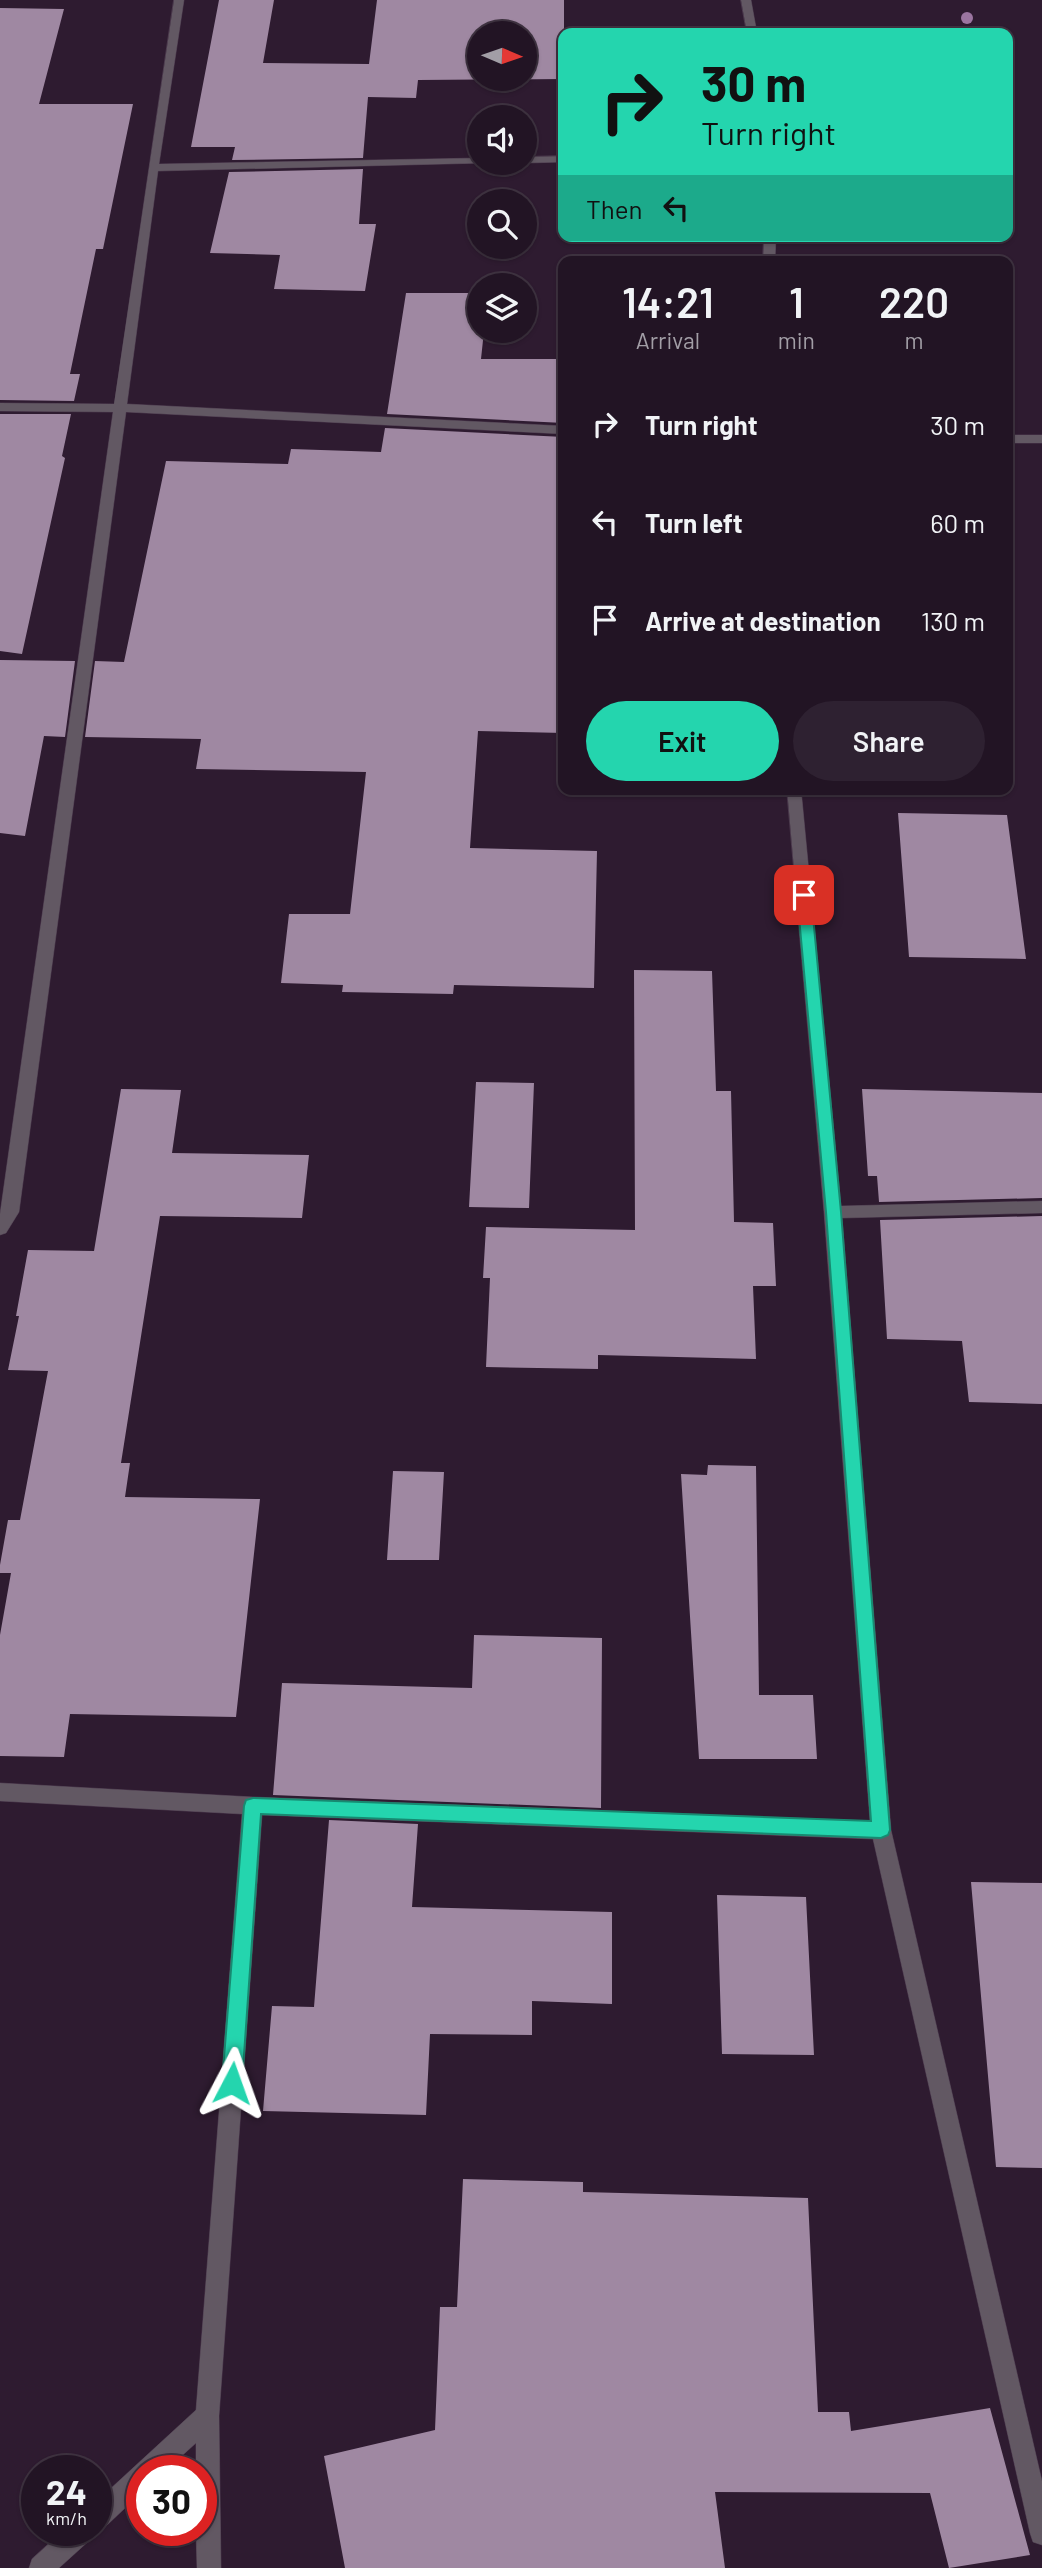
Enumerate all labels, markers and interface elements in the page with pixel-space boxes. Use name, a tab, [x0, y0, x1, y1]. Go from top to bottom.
north arrow	[467, 21, 537, 91]
map controls	[467, 21, 537, 343]
text: 30 m	[701, 53, 806, 112]
icon: right	[586, 56, 677, 147]
button: sound	[467, 105, 537, 175]
text: Turn right	[701, 113, 836, 151]
button: search	[467, 189, 537, 259]
icon: left	[657, 189, 695, 227]
text: Then	[586, 193, 643, 224]
button: layers	[467, 273, 537, 343]
text: 14:21	[622, 276, 714, 326]
text: 1	[789, 276, 804, 326]
text: 220	[879, 276, 949, 326]
text: Arrival	[636, 326, 700, 354]
text: min	[778, 326, 815, 354]
text: m	[904, 326, 924, 354]
icon: right	[586, 405, 624, 443]
text: Turn right	[645, 409, 758, 440]
text: 30 m	[930, 409, 985, 440]
icon: left	[586, 503, 624, 541]
text: Turn left	[645, 507, 743, 538]
text: 60 m	[930, 507, 985, 538]
icon: arrive	[586, 601, 624, 639]
text: Arrive at destination	[645, 605, 881, 636]
text: 130 m	[921, 605, 985, 636]
button: Exit	[586, 701, 779, 781]
button: Share	[793, 701, 985, 781]
pin	[774, 865, 834, 925]
icon: arrive	[785, 876, 823, 914]
position arrow	[195, 2046, 269, 2120]
speed limit sign: 30	[126, 2455, 217, 2546]
text: 24	[46, 2470, 87, 2512]
text: km/h	[46, 2507, 87, 2529]

